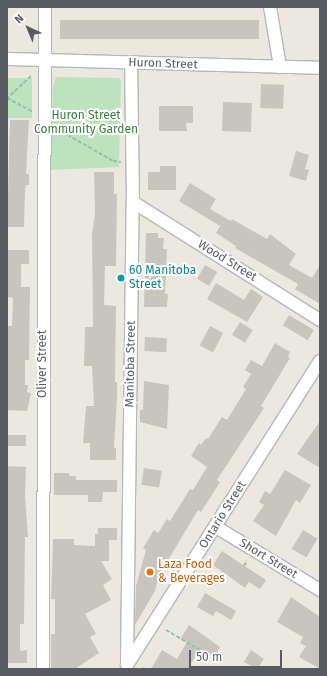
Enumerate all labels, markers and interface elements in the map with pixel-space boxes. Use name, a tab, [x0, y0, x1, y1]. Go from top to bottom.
north arrow	[8, 8, 48, 48]
text: N	[12, 12, 26, 26]
street label: Huron Street	[128, 56, 198, 72]
park label: Huron Street Community Garden	[34, 109, 138, 137]
street label: Wood Street	[195, 237, 259, 285]
place label: 60 Manitoba Street	[129, 264, 196, 292]
marker: 60 Manitoba Street	[116, 273, 126, 283]
street label: Manitoba Street	[123, 321, 139, 407]
street label: Oliver Street	[36, 330, 50, 398]
street label: Ontario Street	[197, 479, 249, 551]
street label: Short Street	[236, 536, 300, 582]
place label: Laza Food & Beverages	[158, 558, 225, 586]
marker: Laza Food & Beverages	[145, 567, 155, 577]
scale bar	[191, 642, 284, 668]
text: 50 m	[196, 650, 222, 664]

